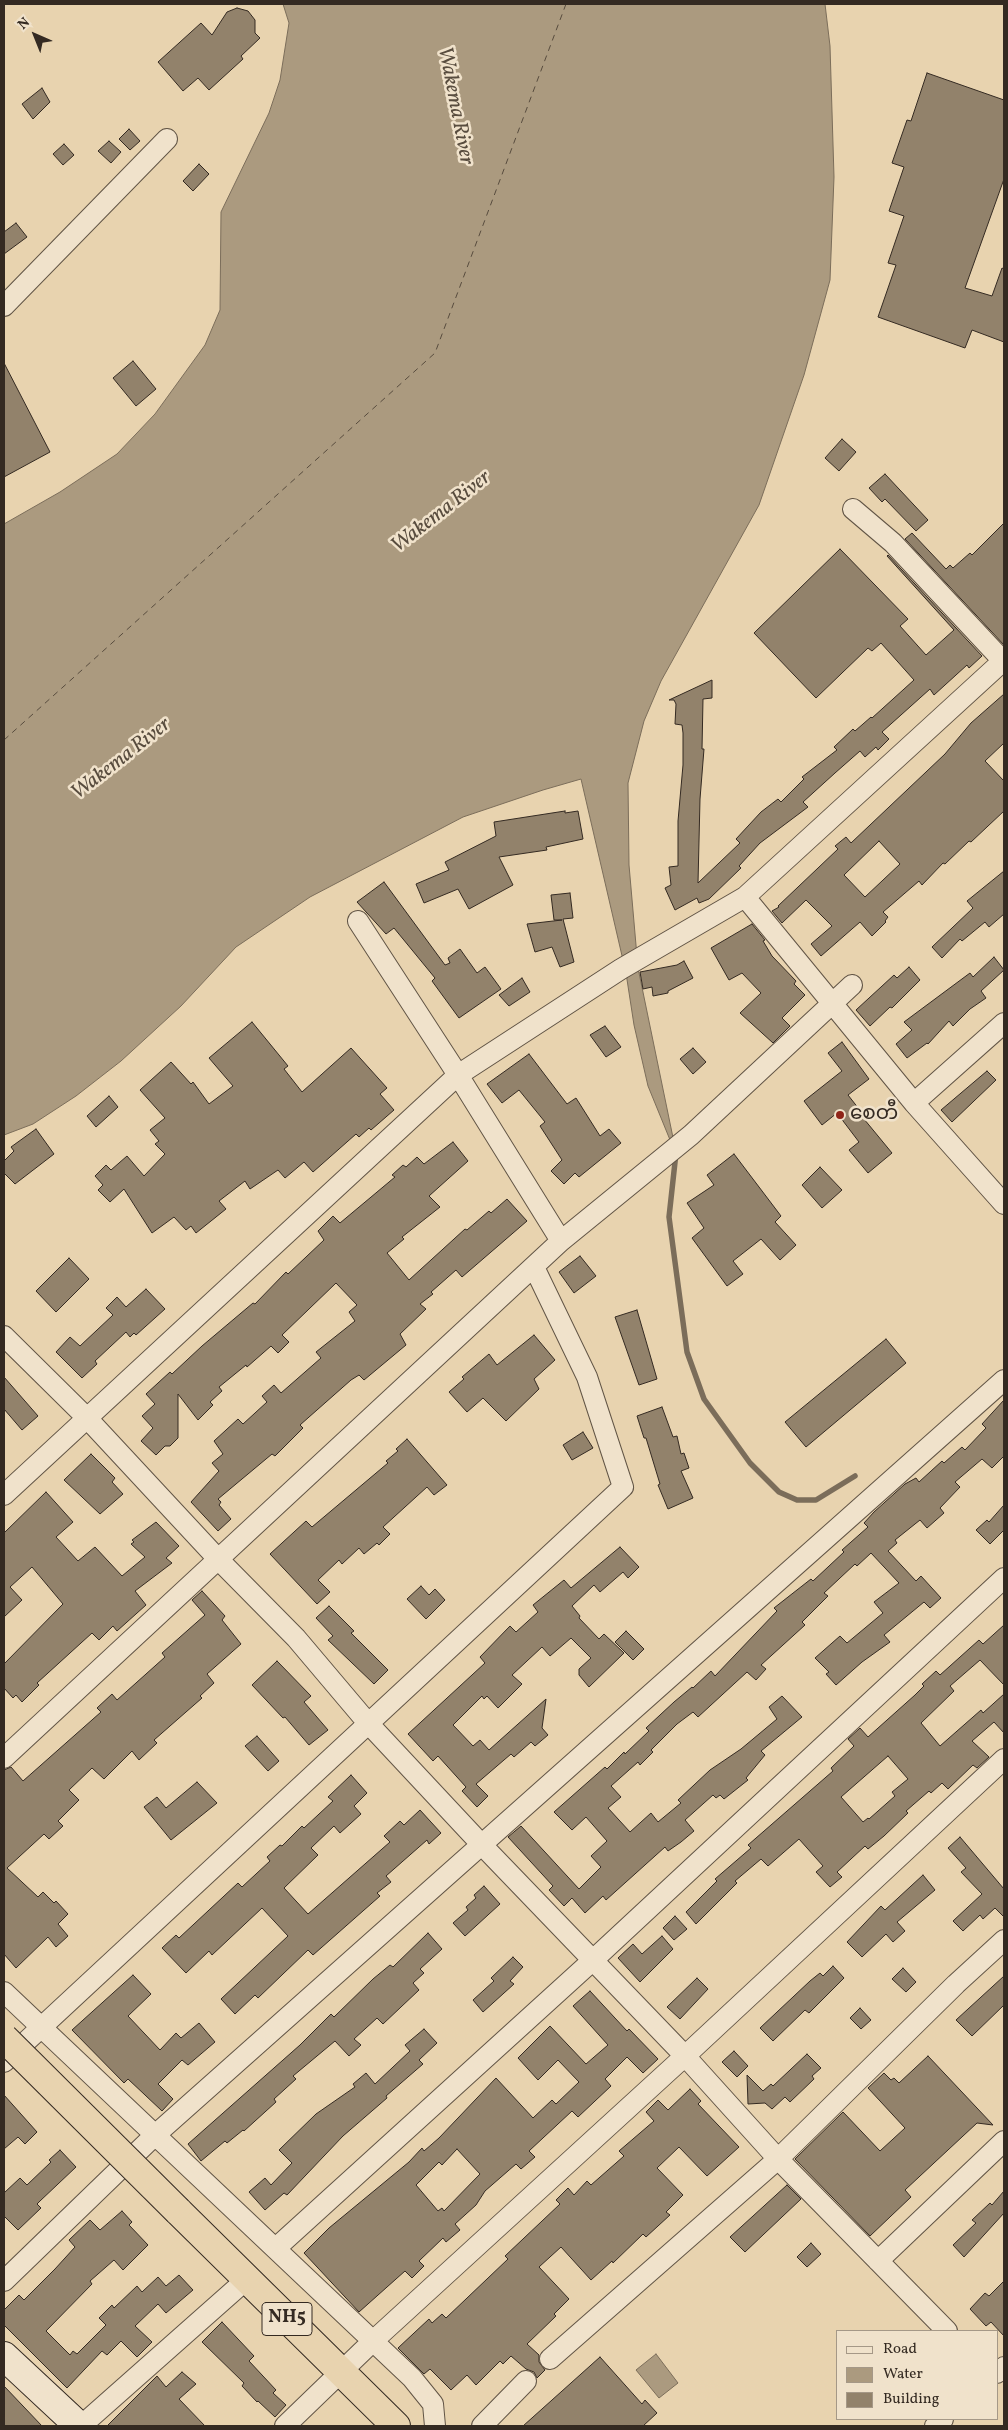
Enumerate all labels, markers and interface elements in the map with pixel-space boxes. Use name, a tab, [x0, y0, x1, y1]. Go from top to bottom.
north arrow	[10, 10, 60, 60]
text: N	[14, 13, 34, 34]
water label: Wakema River	[430, 45, 478, 167]
water label: Wakema River	[387, 466, 497, 560]
water label: Wakema River	[67, 713, 177, 807]
place label: စေတီ	[850, 1103, 898, 1127]
marker: စေတီ	[834, 1109, 846, 1121]
road number: NH5	[262, 2302, 312, 2336]
legend	[836, 2330, 998, 2420]
text: Road	[883, 2339, 917, 2360]
text: Water	[883, 2364, 923, 2385]
text: Building	[883, 2389, 939, 2410]

